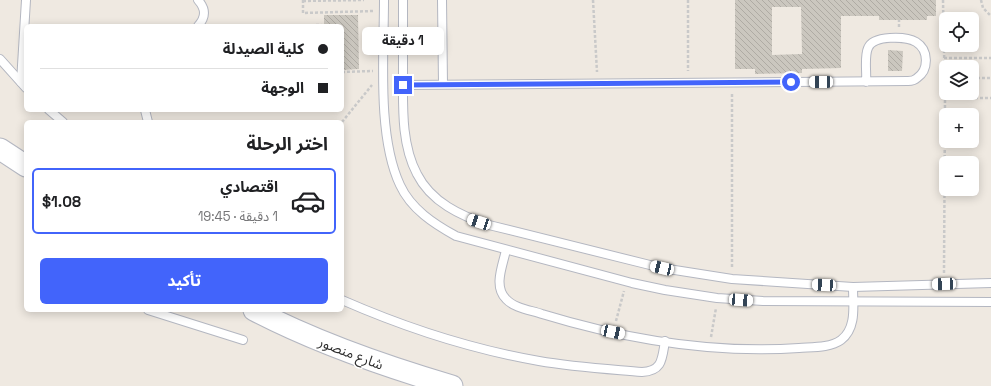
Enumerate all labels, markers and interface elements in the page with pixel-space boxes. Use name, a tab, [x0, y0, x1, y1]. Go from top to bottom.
map controls	[939, 12, 979, 196]
button: locate	[939, 12, 979, 52]
callout: 1 دقيقة	[362, 27, 444, 55]
text: 1 دقيقة	[382, 32, 424, 49]
text: كلية الصيدلة	[223, 39, 304, 58]
button: layers	[939, 60, 979, 100]
route start	[782, 73, 800, 91]
route end	[394, 76, 412, 94]
car	[809, 76, 833, 88]
text: الوجهة	[261, 78, 304, 97]
button: +	[939, 108, 979, 148]
text: اختر الرحلة	[247, 132, 328, 155]
button: −	[939, 156, 979, 196]
text: اقتصادي	[220, 177, 278, 196]
icon: car	[290, 183, 326, 219]
text: $1.08	[42, 192, 81, 211]
text: 1 دقيقة · 19:45	[198, 208, 278, 225]
car	[466, 213, 492, 231]
button: تأكيد	[40, 258, 328, 304]
car	[649, 259, 675, 277]
car	[812, 278, 836, 292]
car	[932, 278, 956, 290]
car	[729, 293, 753, 307]
car	[600, 324, 626, 340]
street label: شارع منصور	[314, 332, 386, 375]

